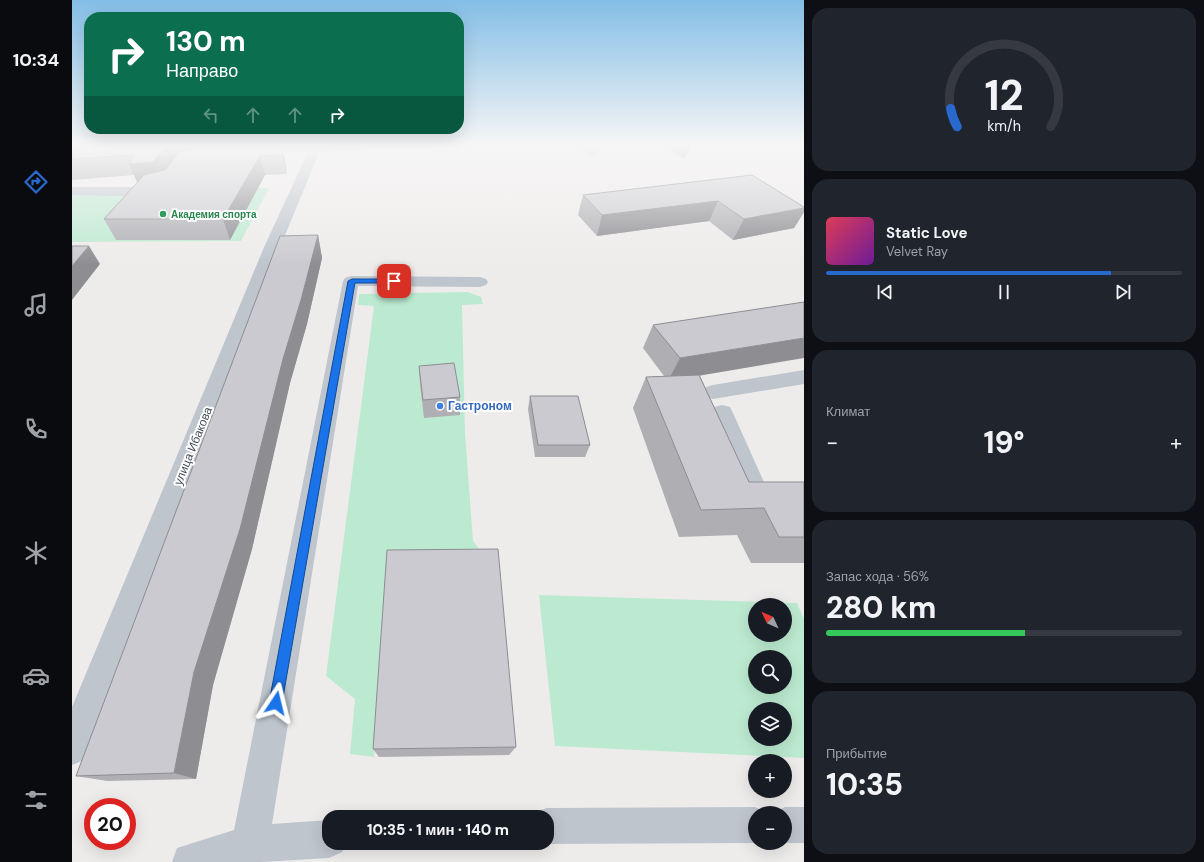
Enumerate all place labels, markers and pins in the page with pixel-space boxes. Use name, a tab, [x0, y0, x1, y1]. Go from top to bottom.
place label: Академия спорта	[171, 208, 257, 221]
marker: Академия спорта	[158, 209, 168, 219]
pin	[377, 264, 411, 298]
place label: Гастроном	[448, 398, 512, 414]
marker: Гастроном	[435, 401, 445, 411]

